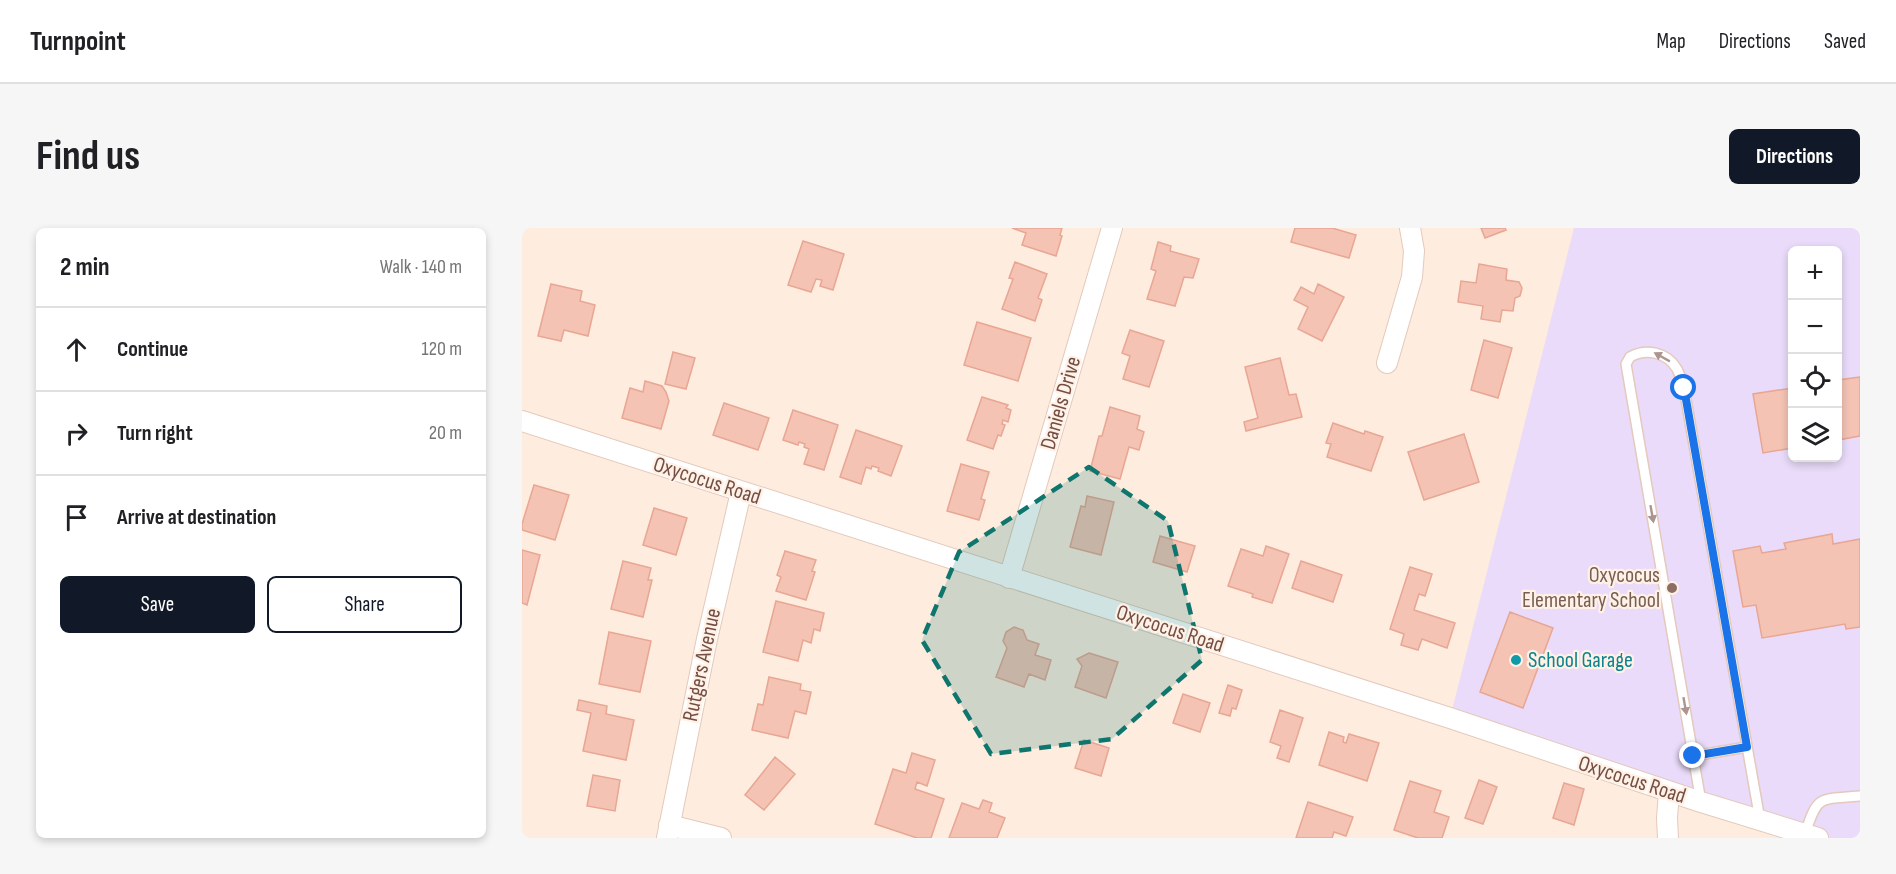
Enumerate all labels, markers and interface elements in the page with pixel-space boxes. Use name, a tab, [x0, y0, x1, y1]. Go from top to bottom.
text: Turnpoint	[30, 25, 126, 58]
text: Map	[1656, 29, 1686, 54]
text: Directions	[1719, 29, 1791, 54]
text: Saved	[1824, 29, 1866, 54]
button: Directions	[1729, 129, 1860, 184]
text: Find us	[36, 131, 140, 182]
map controls	[1788, 246, 1842, 462]
button: +	[1788, 246, 1842, 300]
text: 2 min	[60, 252, 110, 283]
text: Walk · 140 m	[380, 255, 462, 279]
button: −	[1788, 300, 1842, 354]
icon: ahead	[60, 333, 93, 366]
text: Continue	[117, 336, 188, 363]
text: 120 m	[422, 337, 462, 361]
one-way arrow	[1653, 352, 1670, 362]
street label: Daniels Drive	[1035, 353, 1087, 453]
button: locate	[1788, 354, 1842, 408]
route start	[1670, 374, 1696, 400]
button: layers	[1788, 408, 1842, 462]
icon: right	[60, 417, 93, 450]
text: Turn right	[117, 420, 193, 447]
text: 20 m	[429, 421, 462, 445]
street label: Oxycocus Road	[650, 451, 764, 511]
icon: arrive	[60, 501, 93, 534]
text: Arrive at destination	[117, 504, 276, 531]
one-way arrow	[1648, 504, 1657, 523]
place label: Oxycocus Elementary School	[1522, 562, 1660, 614]
button: Save	[60, 576, 255, 633]
button: Share	[267, 576, 462, 633]
marker: Oxycocus Elementary School	[1665, 581, 1679, 595]
street label: Oxycocus Road	[1113, 599, 1227, 659]
street label: Rutgers Avenue	[677, 606, 727, 724]
place label: School Garage	[1528, 647, 1633, 674]
marker: School Garage	[1509, 653, 1523, 667]
one-way arrow	[1680, 697, 1689, 716]
route end	[1679, 742, 1705, 768]
street label: Oxycocus Road	[1575, 750, 1689, 810]

